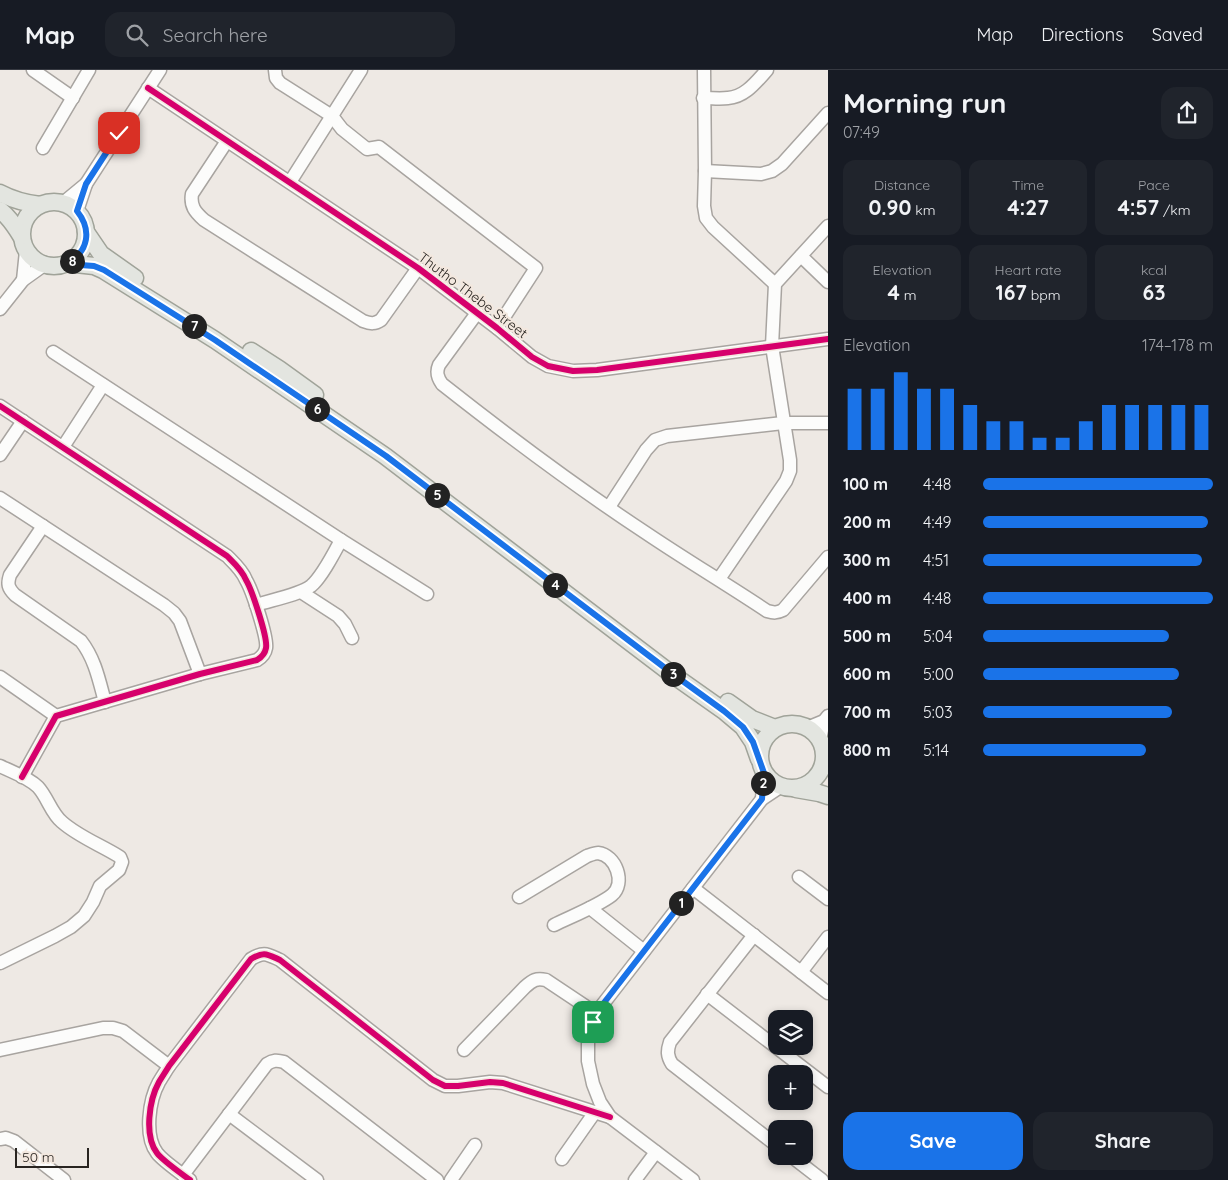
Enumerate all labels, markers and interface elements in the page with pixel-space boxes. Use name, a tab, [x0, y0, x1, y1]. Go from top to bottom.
search box	[105, 12, 455, 57]
text: Map	[25, 20, 75, 50]
icon: search	[123, 21, 151, 49]
text: Search here	[163, 23, 268, 47]
text: Map	[976, 23, 1013, 46]
text: Directions	[1041, 23, 1124, 46]
text: Saved	[1152, 23, 1203, 46]
text: Morning run	[843, 85, 1007, 120]
button: share	[1161, 87, 1213, 139]
pin	[98, 112, 140, 154]
icon: check	[105, 119, 133, 147]
text: 07:49	[843, 122, 880, 142]
text: Distance	[874, 176, 930, 194]
text: Time	[1012, 176, 1044, 194]
text: Pace	[1138, 176, 1170, 194]
text: 0.90	[868, 194, 911, 220]
text: 4:27	[1007, 194, 1049, 220]
text: 4:57	[1117, 194, 1159, 220]
text: km	[911, 201, 936, 219]
text: /km	[1159, 201, 1191, 219]
pin: 8	[60, 248, 84, 274]
street label: Thutho Thebe Street	[415, 248, 531, 342]
text: 8	[69, 252, 76, 270]
text: Elevation	[872, 261, 932, 279]
text: Heart rate	[995, 261, 1061, 279]
text: kcal	[1141, 261, 1167, 279]
text: 4	[888, 279, 900, 305]
text: 167	[996, 279, 1027, 305]
text: 63	[1143, 279, 1165, 305]
text: m	[900, 286, 916, 304]
text: bpm	[1027, 286, 1060, 304]
pin: 7	[182, 314, 206, 338]
text: 7	[191, 317, 198, 335]
text: Elevation	[843, 335, 910, 355]
text: 174–178 m	[1142, 335, 1213, 355]
pin: 6	[304, 396, 330, 422]
text: 6	[314, 400, 321, 418]
text: 100 m	[843, 474, 888, 494]
text: 4:48	[923, 474, 952, 494]
pin: 5	[424, 482, 450, 508]
text: 5	[433, 486, 442, 504]
text: 200 m	[843, 512, 891, 532]
text: 4:49	[923, 512, 951, 532]
text: 300 m	[843, 550, 890, 570]
text: 4:51	[923, 550, 949, 570]
pin: 4	[542, 572, 568, 598]
text: 4	[551, 576, 560, 594]
text: 400 m	[843, 588, 891, 608]
text: 4:48	[923, 588, 952, 608]
text: 500 m	[843, 626, 891, 646]
text: 5:04	[923, 626, 953, 646]
pin: 3	[660, 662, 686, 686]
text: 600 m	[843, 664, 891, 684]
text: 5:00	[923, 664, 954, 684]
text: 3	[670, 665, 677, 683]
text: 700 m	[843, 702, 891, 722]
text: 5:03	[923, 702, 953, 722]
text: 800 m	[843, 740, 891, 760]
text: 5:14	[923, 740, 949, 760]
pin: 2	[750, 770, 776, 796]
text: 2	[760, 774, 767, 792]
pin: 1	[668, 890, 694, 916]
text: 1	[679, 894, 684, 912]
pin	[572, 1001, 614, 1043]
icon: arrive	[579, 1008, 607, 1036]
map controls	[768, 1010, 813, 1165]
button: layers	[768, 1010, 813, 1055]
button: +	[768, 1065, 813, 1110]
button: Save	[843, 1112, 1023, 1170]
button: Share	[1033, 1112, 1213, 1170]
button: −	[768, 1120, 813, 1165]
scale bar	[15, 1145, 89, 1168]
text: 50 m	[22, 1148, 55, 1166]

